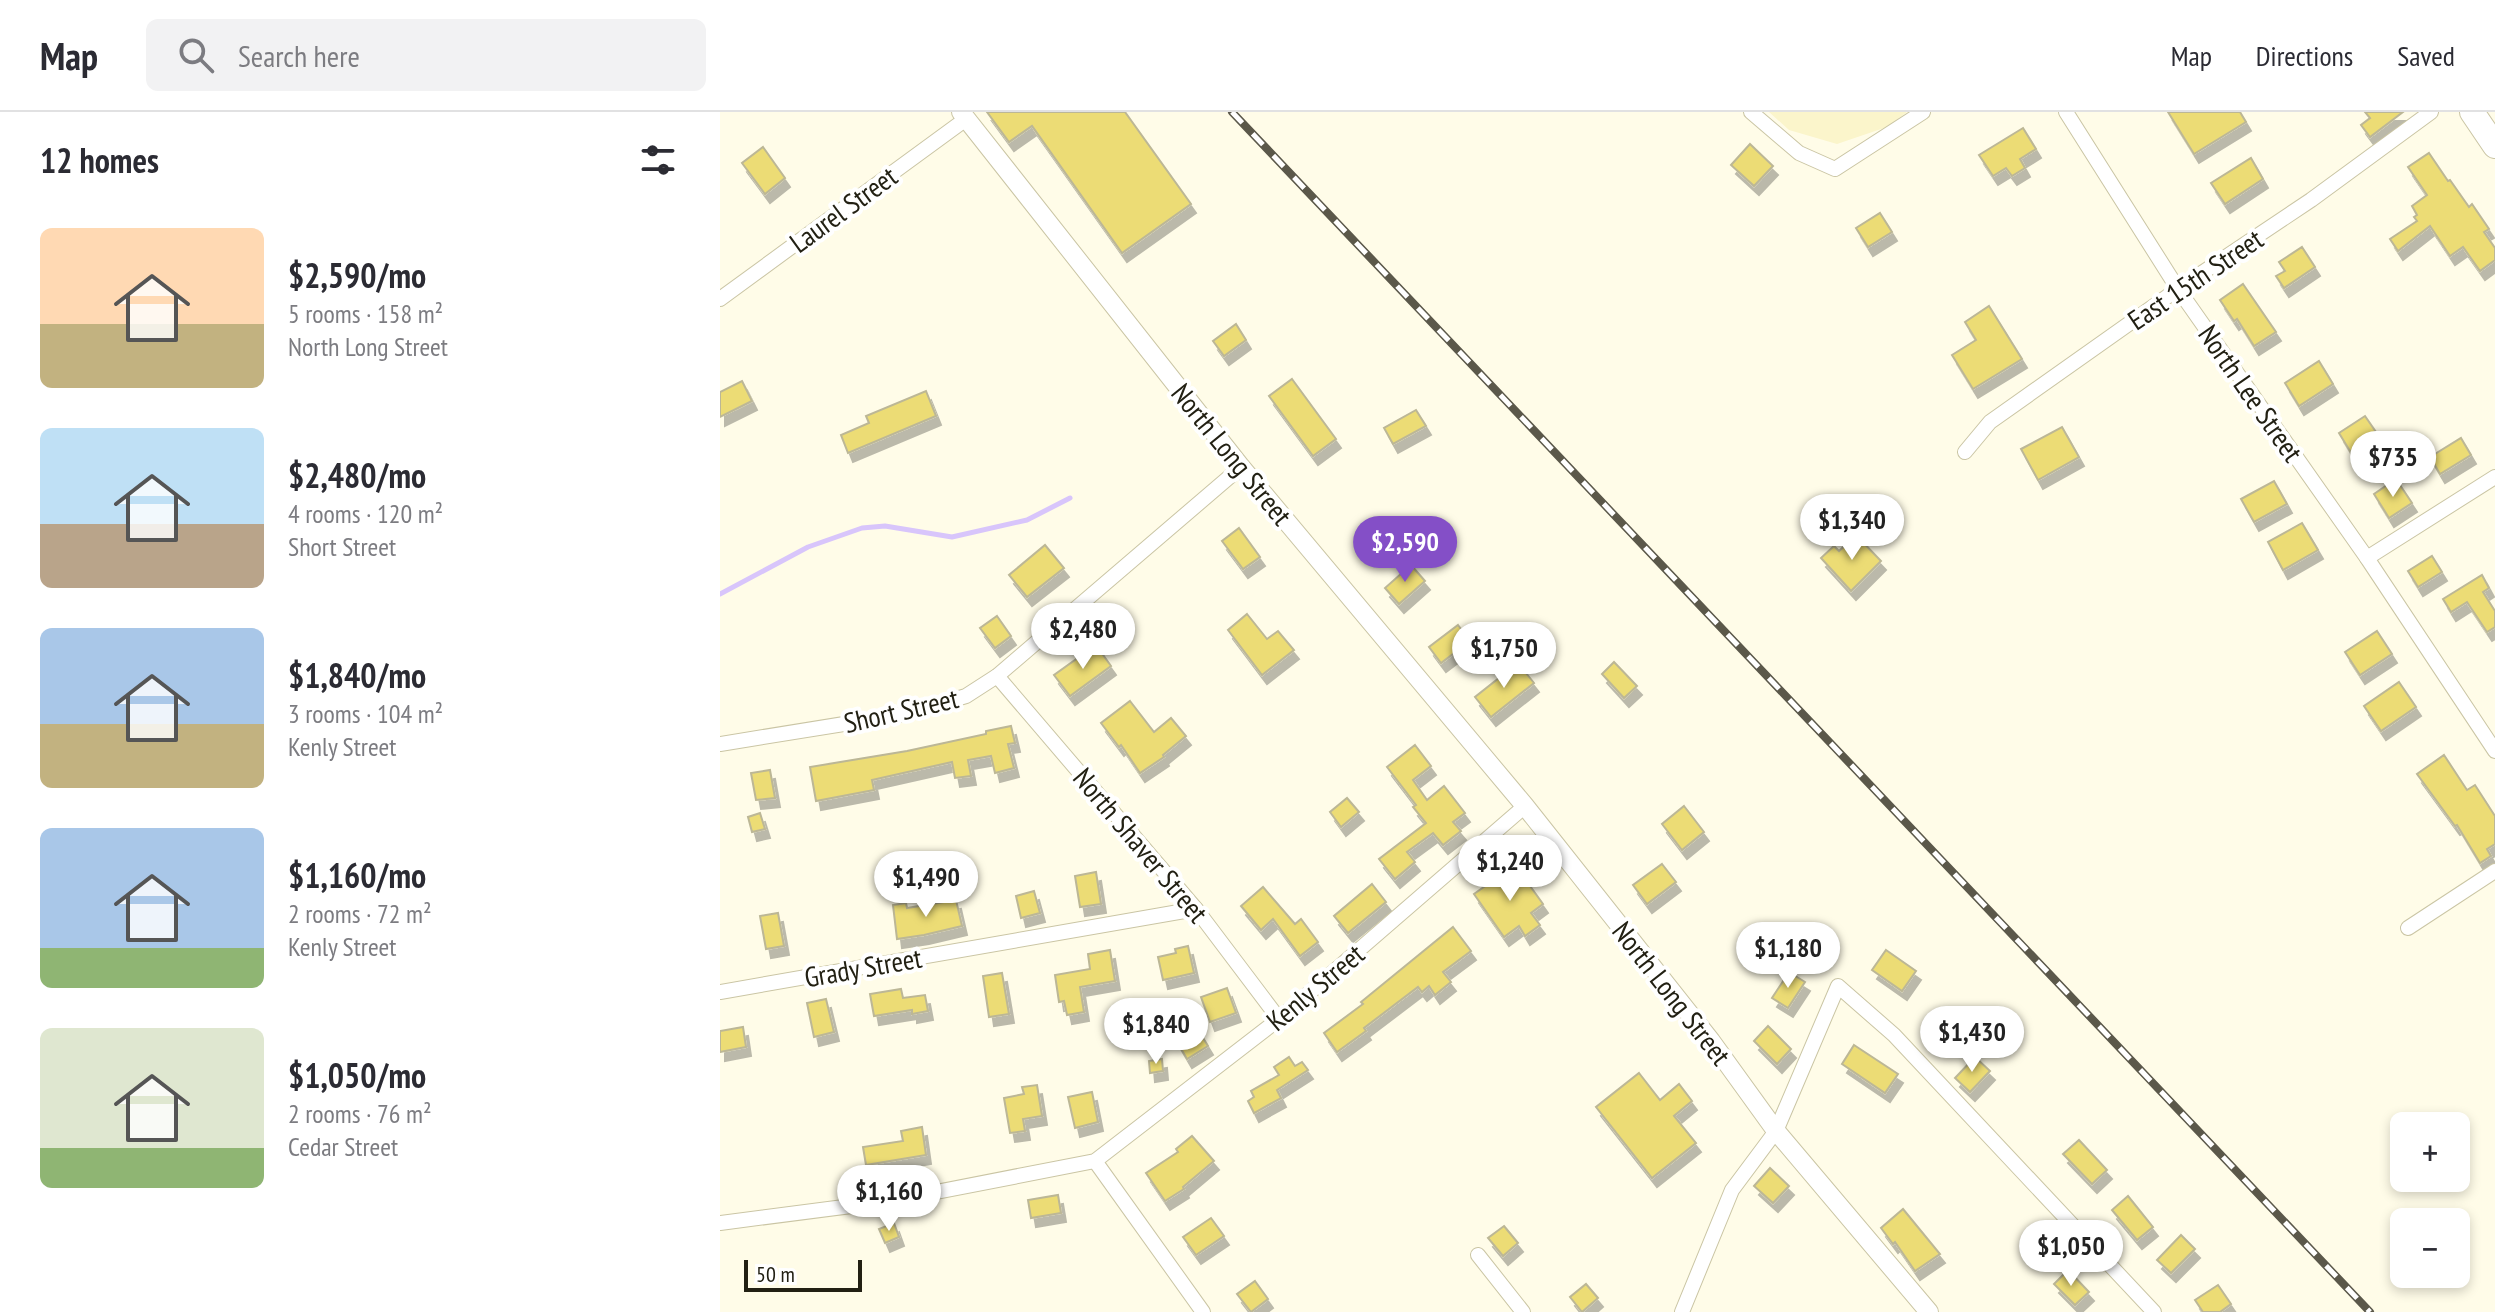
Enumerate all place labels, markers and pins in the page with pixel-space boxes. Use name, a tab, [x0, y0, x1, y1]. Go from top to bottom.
pin: $735	[2346, 431, 2440, 499]
pin: $1,340	[1787, 494, 1917, 562]
pin: $2,590	[1340, 516, 1470, 584]
pin: $2,480	[1018, 603, 1148, 671]
pin: $1,750	[1439, 622, 1569, 690]
pin: $1,240	[1445, 835, 1575, 903]
pin: $1,490	[861, 851, 991, 919]
pin: $1,180	[1723, 922, 1853, 990]
pin: $1,840	[1091, 998, 1221, 1066]
pin: $1,430	[1907, 1006, 2037, 1074]
pin: $1,160	[824, 1165, 954, 1233]
pin: $1,050	[2006, 1220, 2136, 1288]

